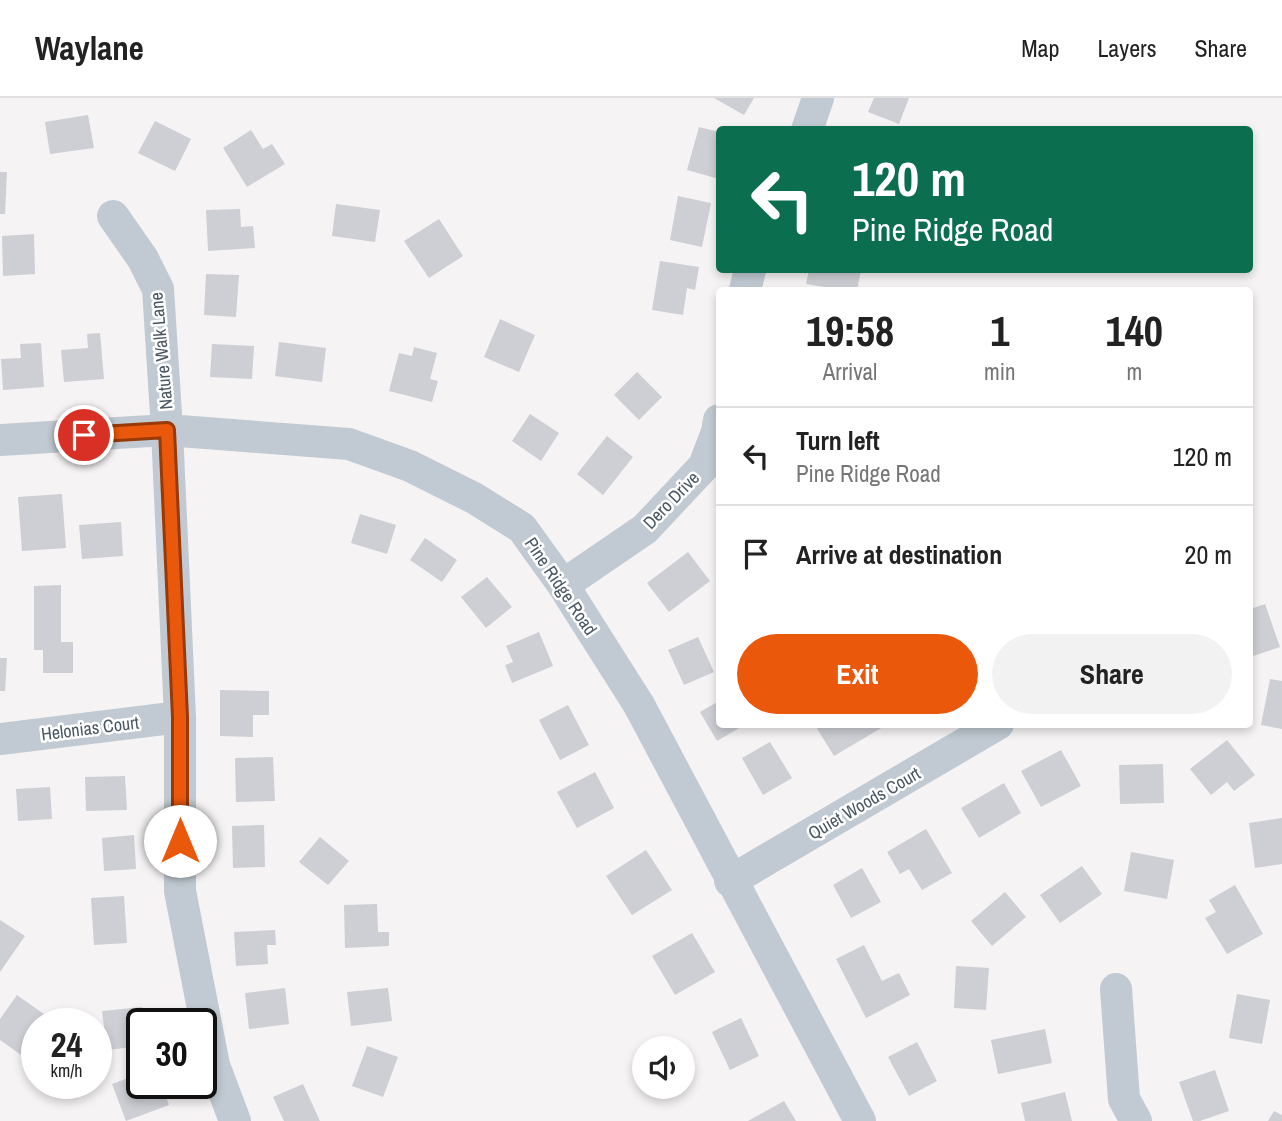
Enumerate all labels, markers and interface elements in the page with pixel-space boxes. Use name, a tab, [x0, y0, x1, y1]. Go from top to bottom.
text: Waylane	[35, 26, 144, 70]
text: Map	[1021, 32, 1059, 64]
text: Layers	[1097, 32, 1156, 64]
text: Share	[1194, 32, 1247, 64]
text: 120 m	[852, 145, 966, 211]
icon: left	[737, 154, 828, 245]
text: Pine Ridge Road	[852, 208, 1053, 251]
street label: Nature Walk Lane	[143, 291, 179, 411]
text: 19:58	[806, 303, 894, 359]
text: 1	[990, 303, 1009, 359]
text: 140	[1106, 303, 1163, 359]
text: Arrival	[823, 356, 877, 387]
text: min	[984, 356, 1016, 387]
text: m	[1126, 356, 1142, 387]
pin	[54, 405, 114, 465]
icon: arrive	[65, 416, 103, 454]
text: Turn left	[796, 423, 880, 458]
icon: left	[737, 437, 775, 475]
text: 120 m	[1173, 439, 1232, 474]
text: Pine Ridge Road	[796, 458, 941, 489]
street label: Dero Drive	[637, 466, 705, 534]
street label: Pine Ridge Road	[519, 532, 603, 640]
icon: arrive	[737, 535, 775, 573]
text: Arrive at destination	[796, 537, 1002, 572]
text: 20 m	[1185, 537, 1232, 572]
button: Exit	[737, 634, 978, 714]
button: Share	[992, 634, 1232, 714]
street label: Helonias Court	[40, 710, 140, 746]
street label: Quiet Woods Court	[803, 761, 925, 845]
position arrow	[143, 804, 217, 878]
speed limit sign: 30	[126, 1008, 217, 1099]
text: 24	[51, 1021, 82, 1068]
map controls	[632, 1036, 695, 1099]
button: sound	[632, 1036, 695, 1099]
text: km/h	[51, 1058, 83, 1083]

